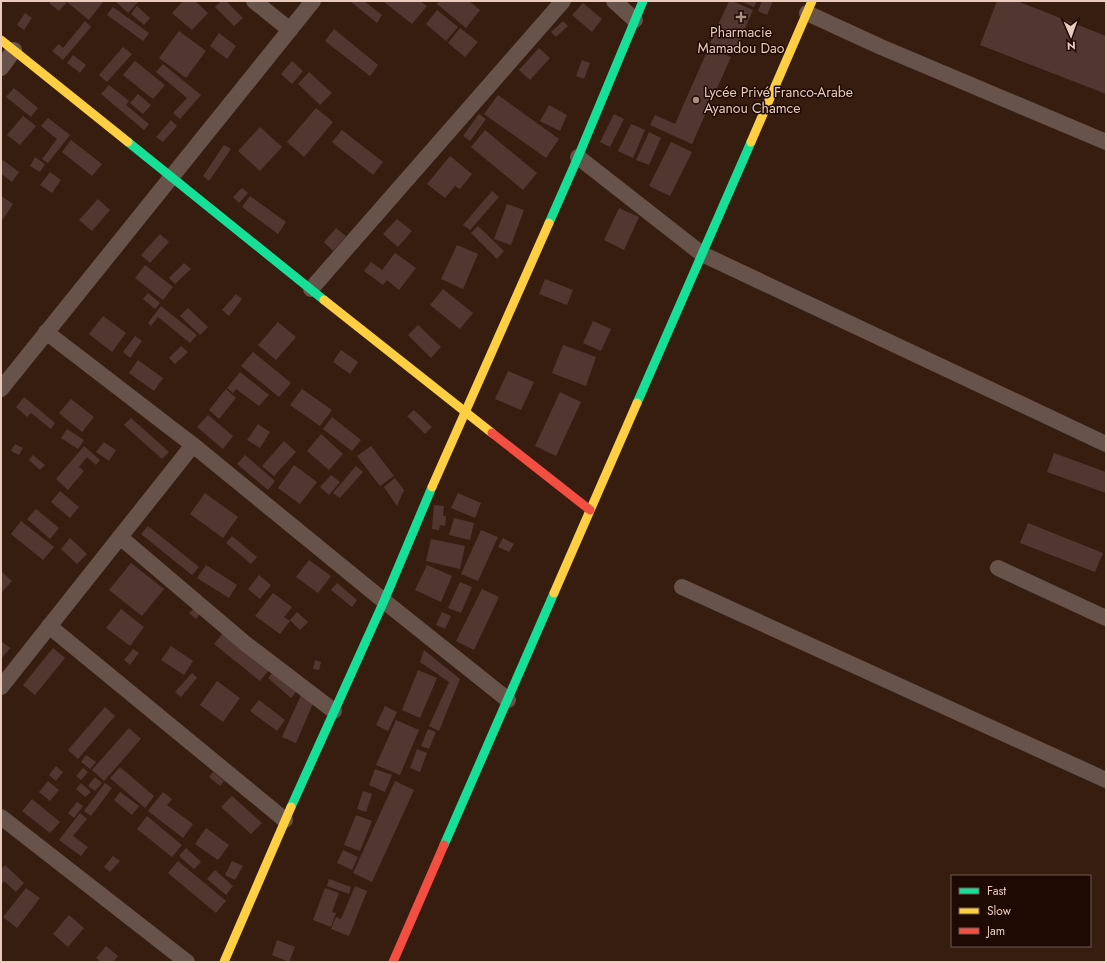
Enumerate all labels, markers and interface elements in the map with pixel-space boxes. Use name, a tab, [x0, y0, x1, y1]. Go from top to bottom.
marker: Pharmacie Mamadou Dao	[736, 12, 746, 22]
north arrow	[1051, 16, 1091, 56]
place label: Pharmacie Mamadou Dao	[698, 22, 785, 58]
text: N	[1067, 38, 1076, 54]
place label: Lycée Privé Franco-Arabe Ayanou Chamce	[704, 82, 853, 118]
marker: Lycée Privé Franco-Arabe Ayanou Chamce	[691, 95, 701, 105]
legend	[951, 875, 1091, 947]
text: Fast	[987, 882, 1006, 900]
text: Slow	[987, 902, 1012, 920]
text: Jam	[985, 922, 1005, 940]

